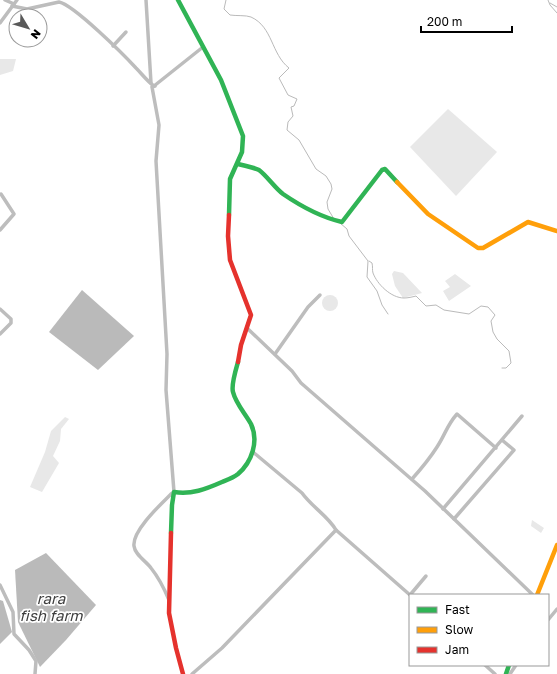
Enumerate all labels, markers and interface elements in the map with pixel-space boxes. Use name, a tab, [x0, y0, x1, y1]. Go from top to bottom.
north arrow	[8, 8, 48, 48]
scale bar	[421, 8, 512, 34]
text: 200 m	[427, 14, 462, 29]
text: N	[29, 27, 44, 42]
water label: rara fish farm	[19, 589, 83, 624]
legend	[409, 594, 549, 666]
text: Fast	[445, 602, 470, 617]
text: Slow	[445, 622, 473, 637]
text: Jam	[445, 642, 469, 657]

